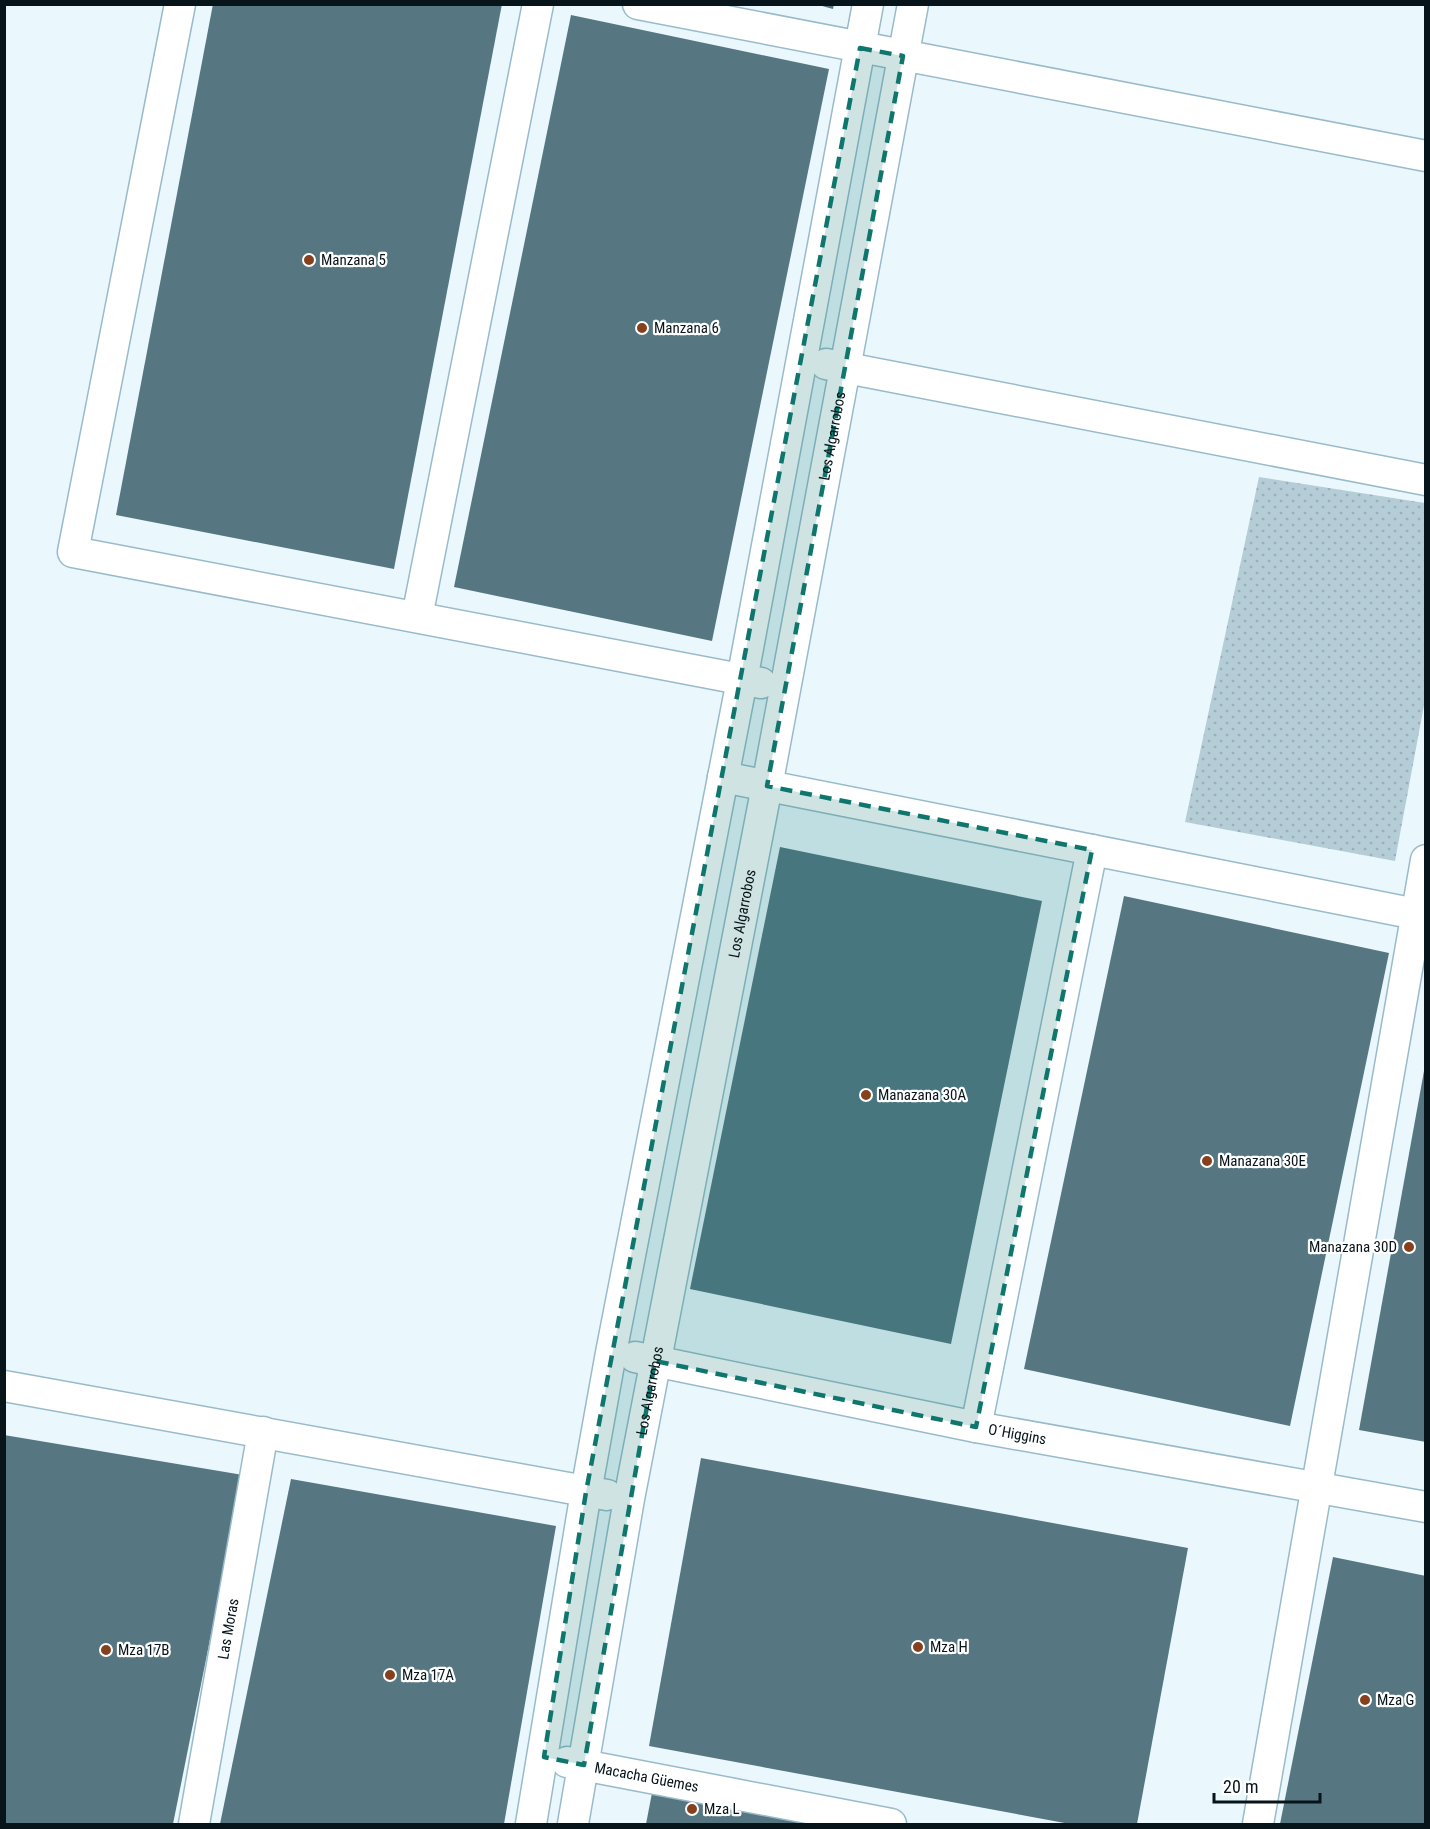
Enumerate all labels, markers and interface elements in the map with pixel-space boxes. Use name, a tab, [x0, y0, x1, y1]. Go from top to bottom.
place label: Manzana 5	[321, 251, 386, 269]
marker: Manzana 5	[302, 253, 316, 267]
place label: Manzana 6	[654, 319, 719, 337]
marker: Manzana 6	[635, 321, 649, 335]
street label: Los Algarrobos	[815, 390, 849, 482]
street label: Los Algarrobos	[725, 868, 760, 960]
place label: Manazana 30A	[878, 1086, 966, 1104]
marker: Manazana 30A	[859, 1088, 873, 1102]
place label: Manazana 30E	[1219, 1152, 1306, 1170]
marker: Manazana 30E	[1200, 1154, 1214, 1168]
place label: Manazana 30D	[1309, 1238, 1397, 1256]
marker: Manazana 30D	[1402, 1240, 1416, 1254]
street label: Los Algarrobos	[633, 1345, 667, 1437]
street label: O´Higgins	[987, 1420, 1048, 1448]
street label: Las Moras	[214, 1597, 243, 1661]
place label: Mza H	[930, 1638, 968, 1656]
marker: Mza H	[911, 1640, 925, 1654]
place label: Mza 17B	[118, 1641, 170, 1659]
marker: Mza 17B	[99, 1643, 113, 1657]
place label: Mza 17A	[402, 1666, 454, 1684]
marker: Mza 17A	[383, 1668, 397, 1682]
place label: Mza G	[1377, 1691, 1414, 1709]
marker: Mza G	[1358, 1693, 1372, 1707]
street label: Macacha Güemes	[593, 1758, 700, 1796]
scale bar	[1214, 1766, 1320, 1804]
text: 20 m	[1223, 1776, 1258, 1797]
place label: Mza L	[704, 1800, 740, 1818]
marker: Mza L	[685, 1802, 699, 1816]

